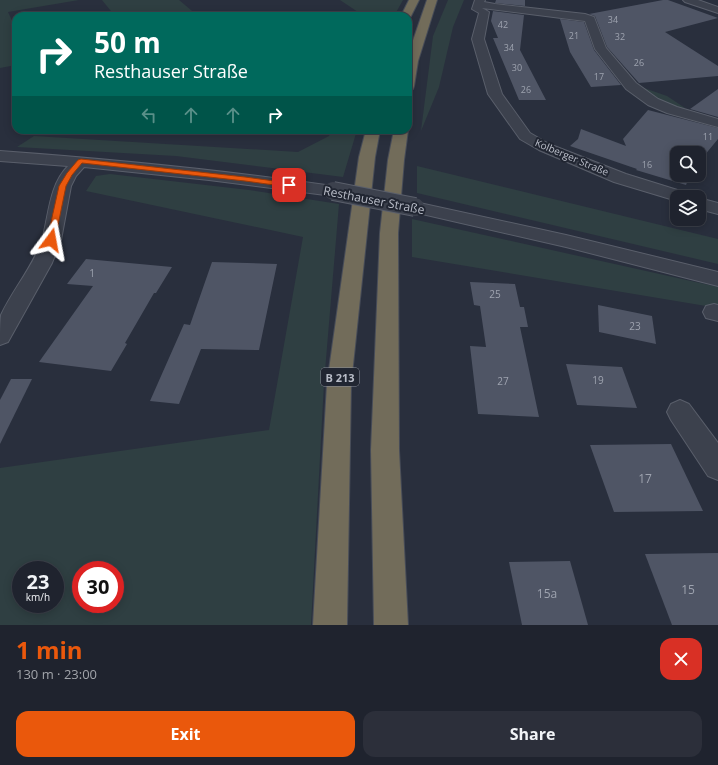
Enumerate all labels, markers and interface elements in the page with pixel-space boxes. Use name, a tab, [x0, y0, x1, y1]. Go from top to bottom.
house number: 34	[608, 13, 618, 26]
house number: 42	[498, 18, 508, 31]
text: 50 m	[94, 23, 161, 61]
icon: right	[28, 28, 80, 80]
house number: 21	[569, 29, 579, 42]
house number: 32	[615, 30, 625, 43]
house number: 34	[504, 41, 514, 54]
house number: 26	[634, 56, 644, 69]
text: Resthauser Straße	[94, 59, 248, 83]
house number: 30	[512, 61, 522, 74]
house number: 17	[594, 70, 604, 83]
house number: 26	[521, 83, 531, 96]
icon: left	[138, 104, 160, 126]
icon: ahead	[180, 104, 202, 126]
icon: ahead	[222, 104, 244, 126]
icon: right	[264, 104, 286, 126]
house number: 11	[703, 130, 713, 143]
street label: Kolberger Straße	[533, 135, 611, 179]
map controls	[670, 146, 706, 226]
button: search	[670, 146, 706, 182]
house number: 16	[642, 158, 652, 171]
pin	[272, 168, 306, 202]
icon: arrive	[278, 174, 300, 196]
street label: Resthauser Straße	[322, 182, 426, 218]
button: layers	[670, 190, 706, 226]
position arrow	[30, 219, 72, 261]
house number: 1	[89, 266, 95, 280]
house number: 25	[489, 287, 501, 301]
house number: 23	[629, 319, 641, 333]
road number: B 213	[321, 368, 359, 386]
house number: 19	[592, 373, 604, 387]
house number: 27	[497, 374, 509, 388]
house number: 17	[638, 470, 652, 487]
speed limit sign: 30	[72, 561, 124, 613]
text: 23	[27, 568, 49, 595]
house number: 15	[681, 581, 695, 598]
house number: 15a	[537, 585, 557, 602]
text: km/h	[26, 590, 50, 604]
text: 1 min	[16, 633, 83, 666]
button: close	[660, 638, 702, 680]
text: 130 m · 23:00	[16, 665, 97, 683]
button: Exit	[16, 711, 355, 757]
button: Share	[363, 711, 702, 757]

